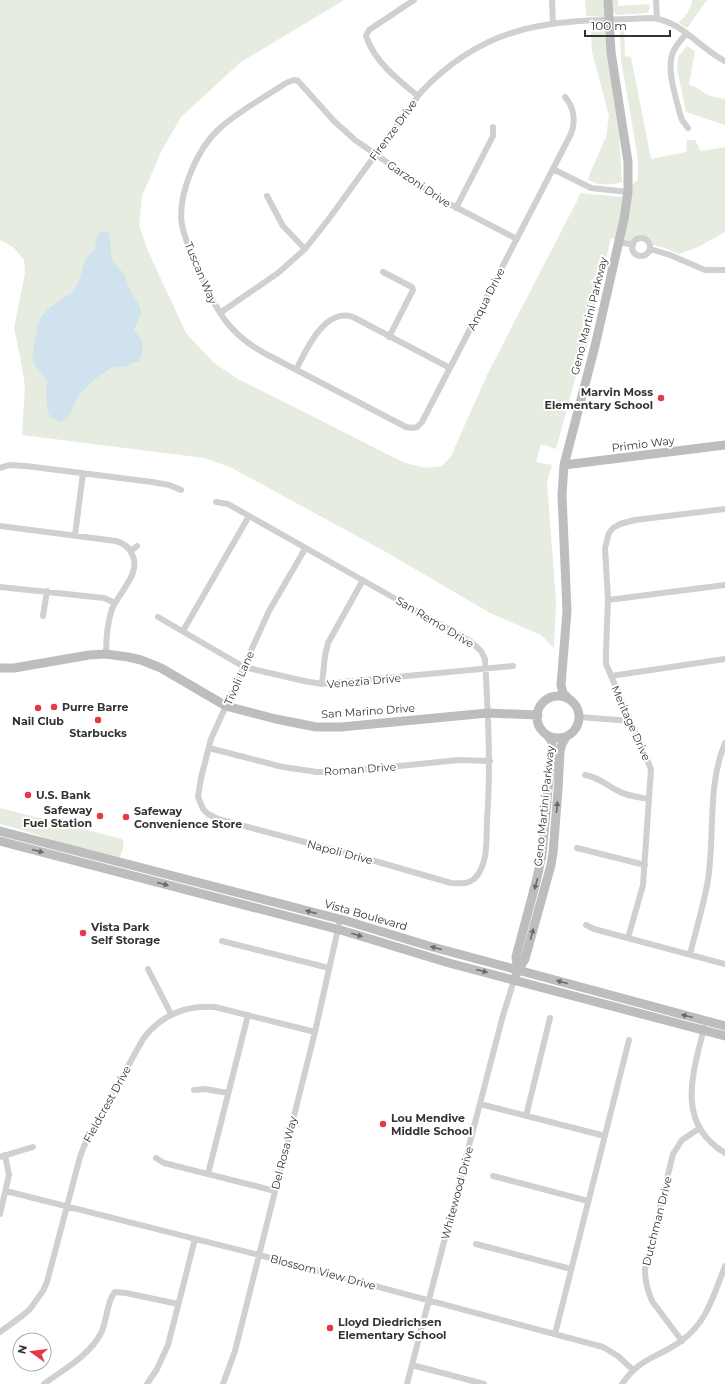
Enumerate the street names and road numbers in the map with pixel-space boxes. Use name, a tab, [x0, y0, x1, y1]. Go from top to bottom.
street label: Firenze Drive	[366, 96, 420, 163]
street label: Garzoni Drive	[384, 158, 454, 211]
street label: Tuscan Way	[182, 240, 220, 306]
street label: Geno Martini Parkway	[568, 255, 610, 376]
street label: Anqua Drive	[464, 265, 508, 333]
street label: Primio Way	[611, 433, 675, 455]
street label: San Remo Drive	[393, 593, 477, 651]
street label: Tivoli Lane	[221, 648, 257, 707]
street label: Venezia Drive	[326, 671, 402, 691]
street label: Meritage Drive	[608, 683, 654, 763]
street label: San Marino Drive	[321, 701, 416, 721]
street label: Geno Martini Parkway	[531, 745, 557, 867]
street label: Roman Drive	[324, 759, 397, 778]
street label: Napoli Drive	[306, 837, 375, 868]
street label: Vista Boulevard	[323, 896, 409, 934]
street label: Fieldcrest Drive	[80, 1063, 134, 1145]
street label: Del Rosa Way	[268, 1115, 300, 1191]
street label: Whitewood Drive	[438, 1145, 476, 1241]
street label: Dutchman Drive	[639, 1175, 675, 1267]
street label: Blossom View Drive	[269, 1251, 378, 1293]

